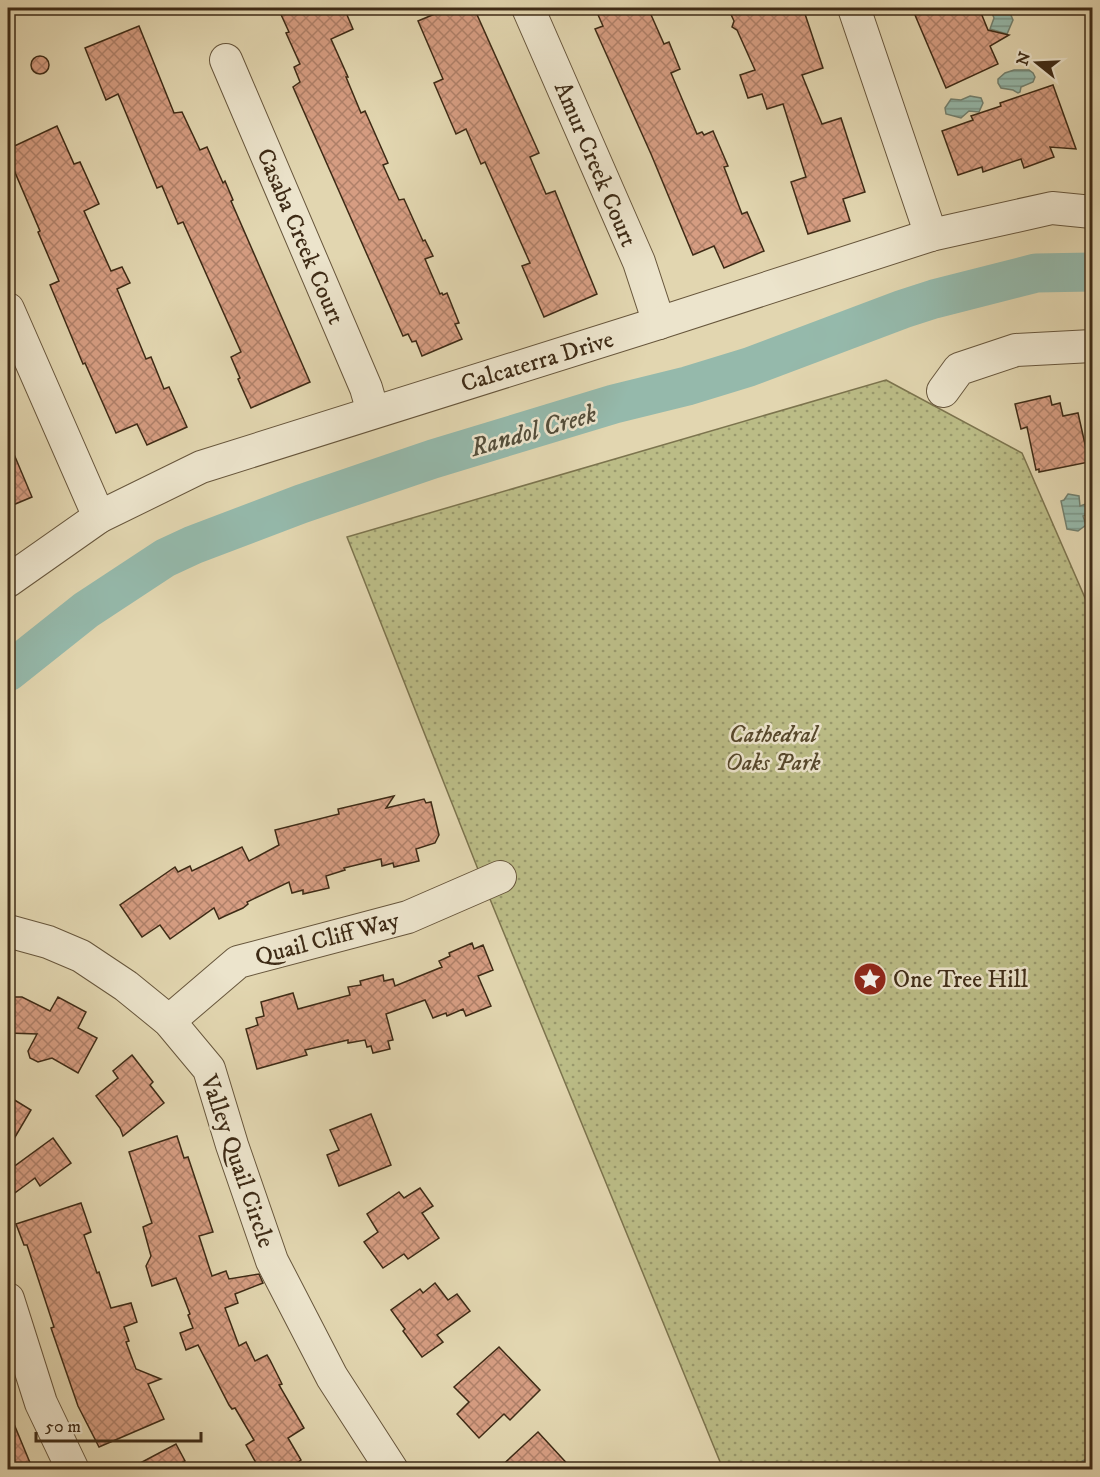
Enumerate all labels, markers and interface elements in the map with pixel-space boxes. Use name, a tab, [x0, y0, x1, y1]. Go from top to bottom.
north arrow	[1007, 33, 1067, 93]
text: N	[1012, 49, 1035, 68]
street label: Amur Creek Court	[547, 77, 643, 252]
street label: Casaba Creek Court	[249, 144, 351, 329]
street label: Calcaterra Drive	[457, 324, 617, 399]
water label: Randol Creek	[466, 398, 600, 465]
park label: Cathedral Oaks Park	[725, 720, 821, 778]
street label: Quail Cliff Way	[252, 905, 403, 973]
place icon: One Tree Hill	[852, 961, 888, 997]
place label: One Tree Hill	[893, 965, 1029, 995]
street label: Valley Quail Circle	[193, 1070, 281, 1252]
scale bar	[36, 1405, 201, 1443]
text: 50 m	[45, 1416, 81, 1438]

